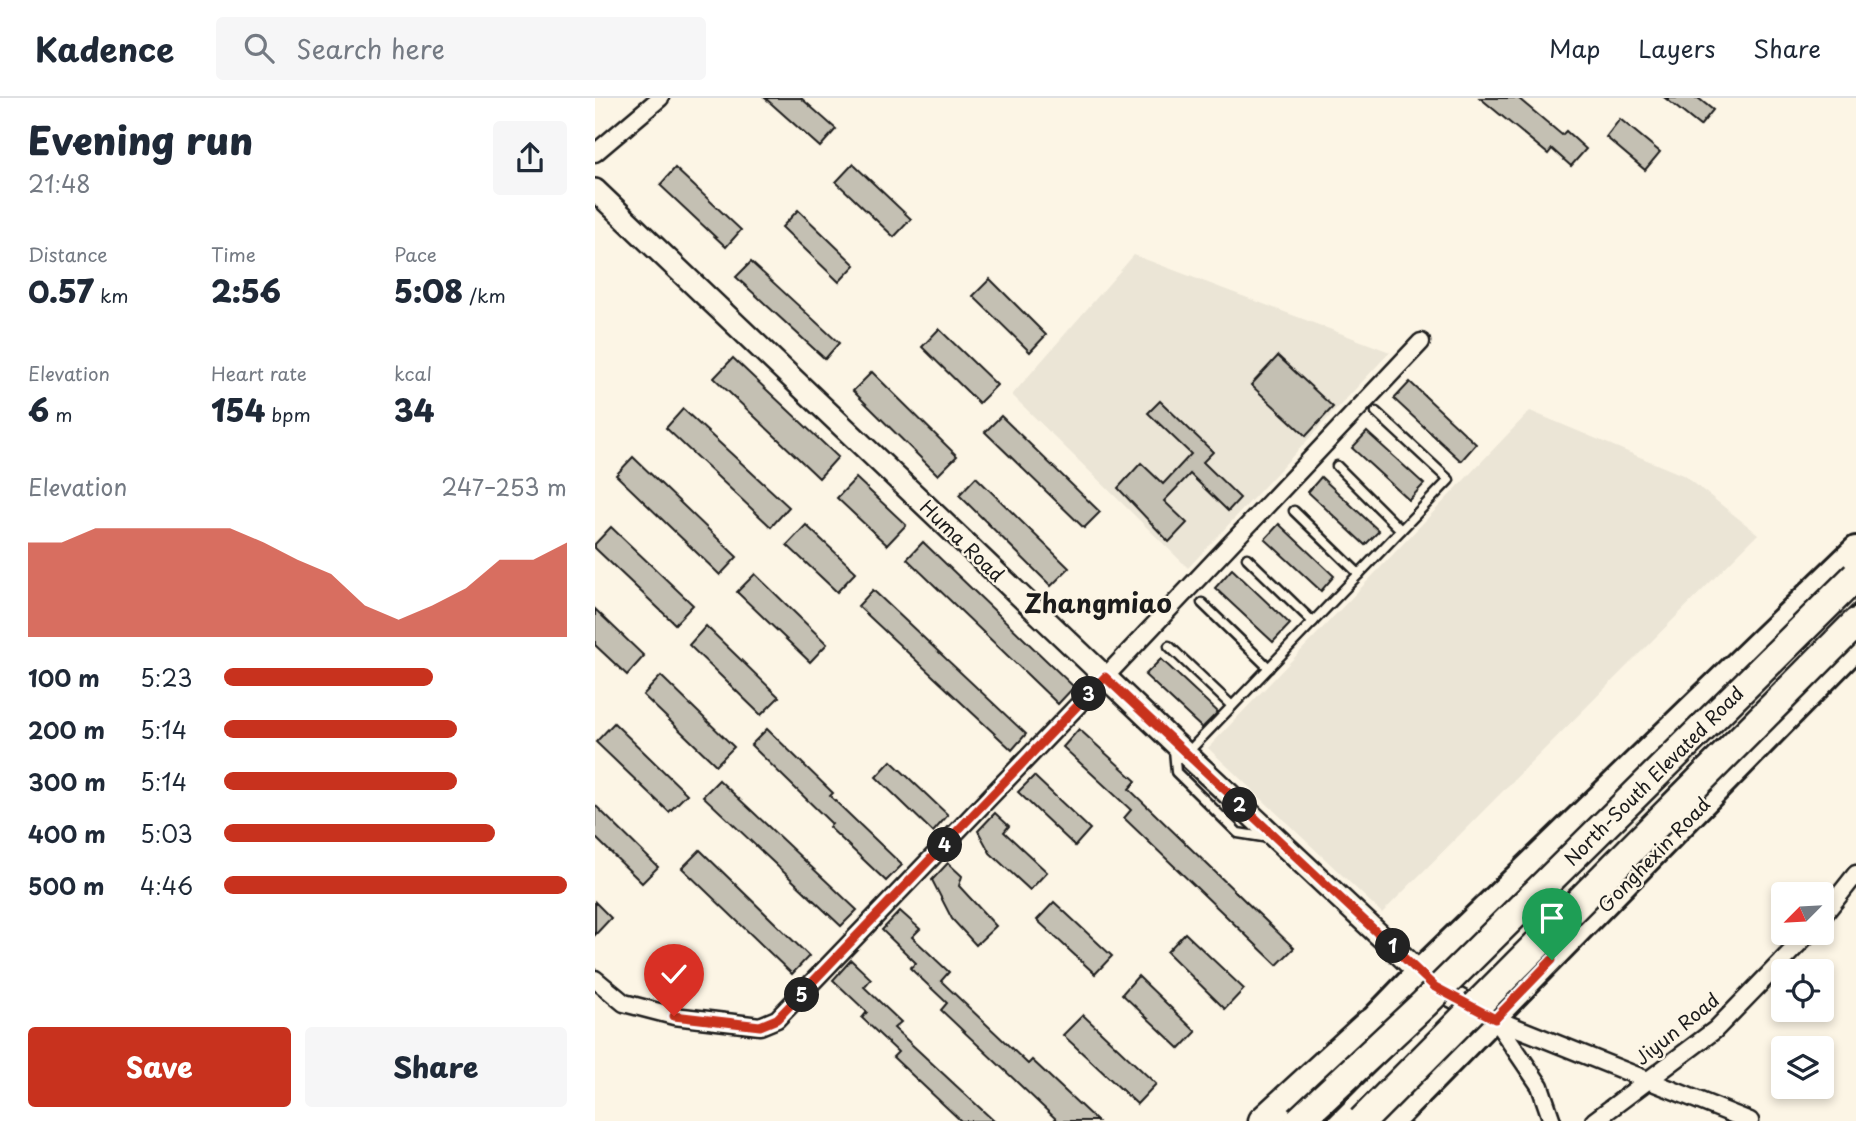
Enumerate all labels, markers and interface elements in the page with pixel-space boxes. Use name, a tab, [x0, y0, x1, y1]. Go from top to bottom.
search box	[216, 17, 706, 80]
text: Kadence	[35, 23, 174, 73]
icon: search	[240, 29, 278, 67]
text: Search here	[296, 29, 445, 68]
text: Map	[1549, 30, 1600, 66]
text: Layers	[1638, 30, 1715, 66]
text: Share	[1753, 30, 1821, 66]
text: Evening run	[28, 111, 253, 168]
button: share	[493, 121, 567, 195]
text: 21:48	[28, 166, 91, 201]
text: Distance	[28, 240, 108, 268]
text: Time	[211, 240, 256, 268]
text: Pace	[394, 240, 437, 268]
text: 0.57	[28, 268, 94, 313]
text: 2:56	[211, 268, 281, 313]
text: 5:08	[394, 268, 463, 313]
text: km	[94, 281, 129, 309]
text: /km	[463, 281, 506, 309]
text: Elevation	[28, 359, 110, 387]
text: Heart rate	[211, 359, 307, 387]
text: kcal	[394, 359, 432, 387]
text: 6	[28, 387, 49, 432]
text: 154	[211, 387, 265, 432]
text: 34	[394, 387, 434, 432]
text: m	[49, 400, 73, 428]
text: bpm	[265, 400, 311, 428]
text: Elevation	[28, 469, 127, 504]
text: 247–253 m	[441, 469, 567, 504]
street label: Huma Road	[914, 493, 1011, 588]
district label: Zhangmiao	[1024, 583, 1172, 622]
text: 100 m	[28, 660, 100, 695]
text: 5:23	[140, 660, 193, 695]
pin: 3	[1071, 676, 1107, 712]
text: 3	[1082, 679, 1095, 707]
street label: North-South Elevated Road	[1557, 679, 1749, 871]
text: 200 m	[28, 712, 105, 747]
text: 5:14	[140, 712, 187, 747]
text: 300 m	[28, 764, 106, 799]
text: 5:14	[140, 764, 187, 799]
pin: 2	[1223, 788, 1257, 822]
text: 2	[1233, 790, 1246, 818]
street label: Gonghexin Road	[1591, 790, 1716, 918]
text: 400 m	[28, 816, 106, 851]
text: 5:03	[140, 816, 193, 851]
pin: 4	[927, 828, 963, 862]
text: 4	[938, 830, 951, 858]
text: 500 m	[28, 868, 105, 903]
text: 4:46	[140, 868, 193, 903]
north arrow	[1771, 882, 1834, 945]
map controls	[1771, 882, 1834, 1099]
pin	[1522, 888, 1582, 960]
icon: arrive	[1533, 899, 1571, 937]
pin: 1	[1375, 928, 1411, 964]
text: 1	[1388, 931, 1397, 959]
pin	[644, 944, 704, 1016]
icon: check	[655, 955, 693, 993]
button: locate	[1771, 959, 1834, 1022]
pin: 5	[785, 978, 819, 1012]
text: 5	[795, 980, 808, 1008]
street label: Jiyun Road	[1628, 985, 1725, 1071]
button: Save	[28, 1027, 291, 1107]
button: Share	[305, 1027, 567, 1107]
button: layers	[1771, 1036, 1834, 1099]

